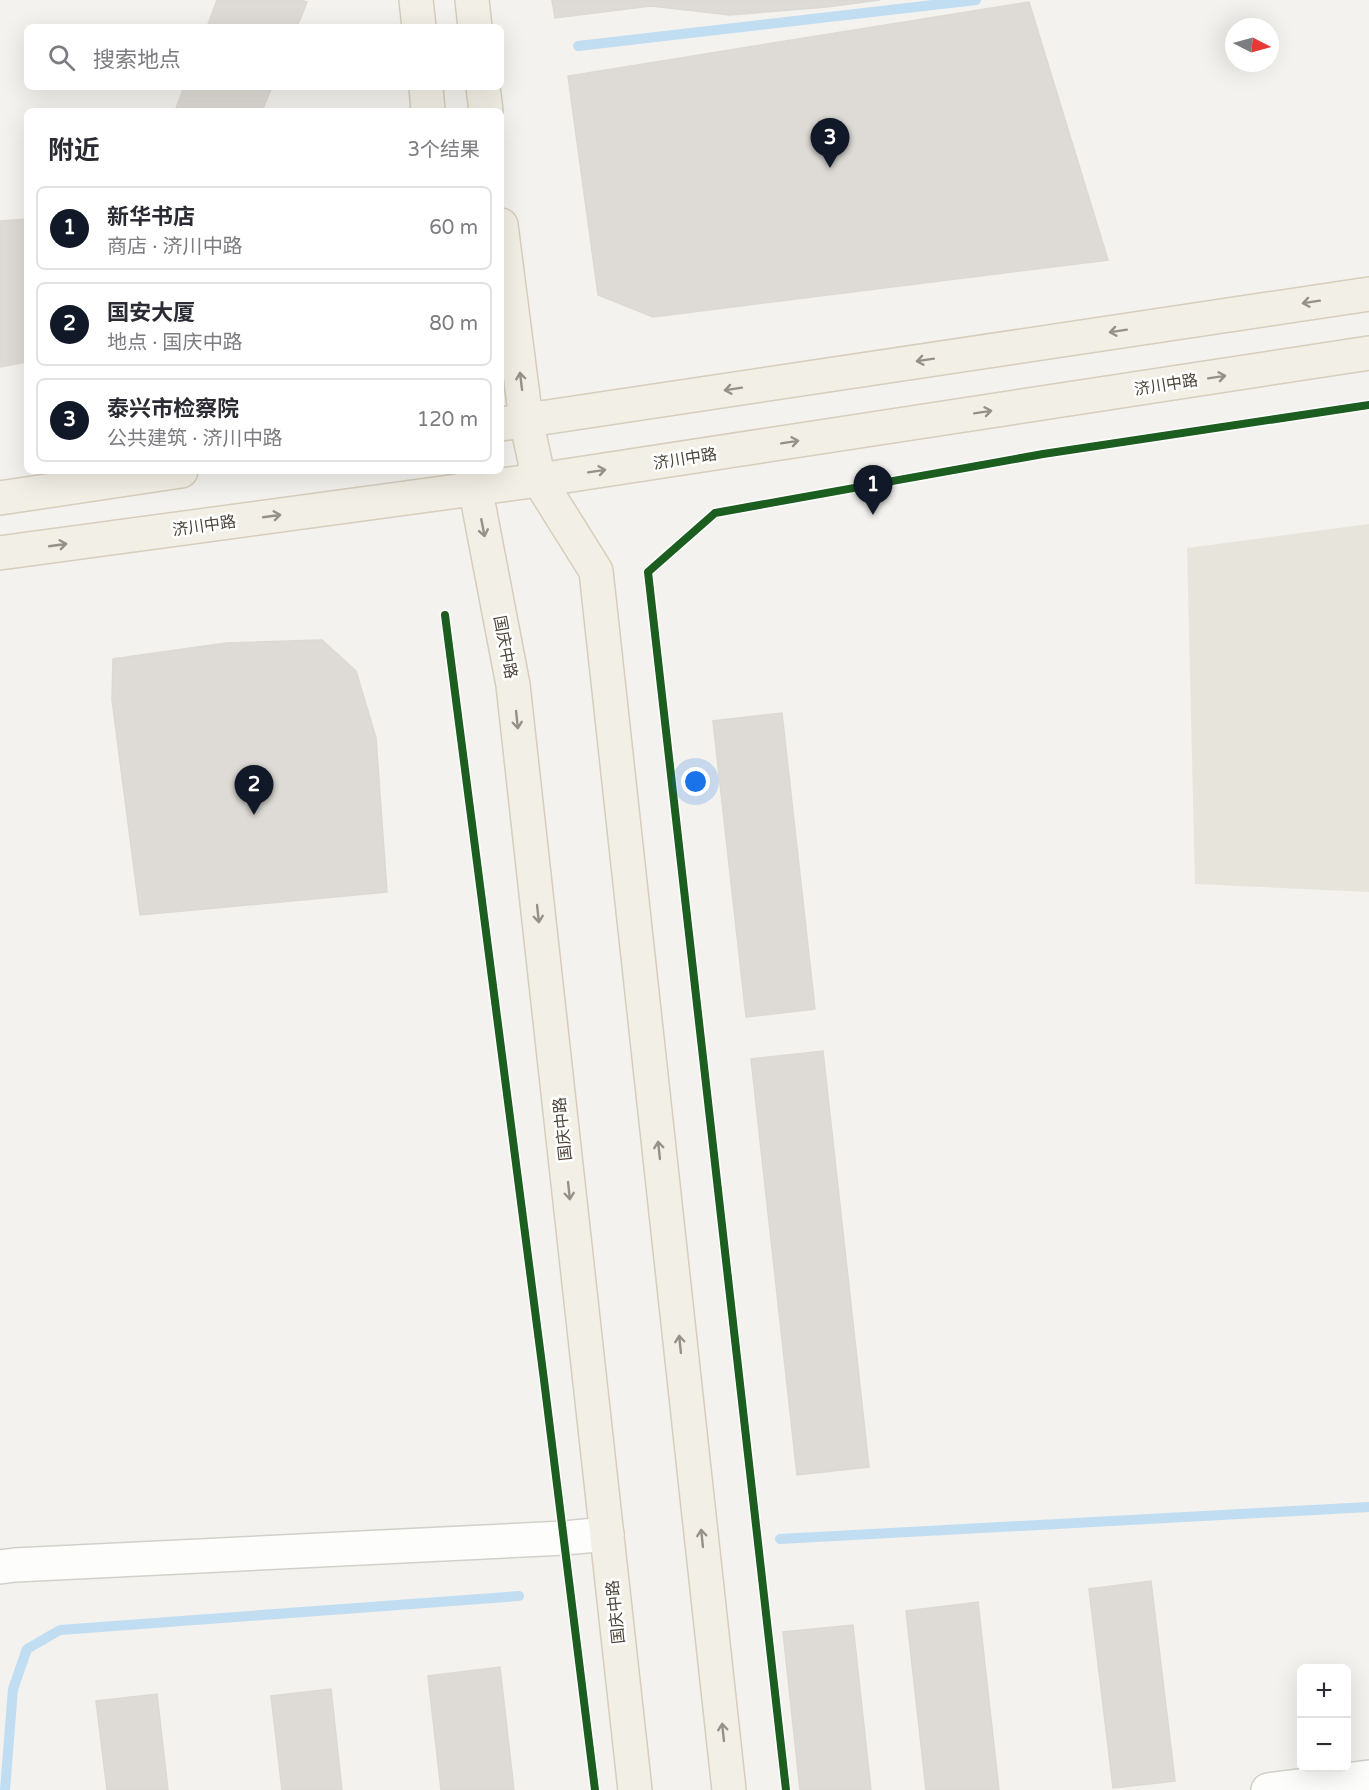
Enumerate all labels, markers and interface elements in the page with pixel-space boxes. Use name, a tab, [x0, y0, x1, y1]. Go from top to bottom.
north arrow	[1225, 18, 1279, 72]
search box	[24, 24, 504, 90]
icon: search	[45, 41, 78, 74]
text: 搜索地点	[93, 47, 181, 73]
pin: 3	[810, 118, 850, 168]
text: 附近	[48, 135, 100, 166]
text: 3个结果	[407, 138, 480, 162]
text: 新华书店	[107, 204, 195, 230]
text: 1	[63, 216, 76, 240]
text: 60 m	[429, 216, 478, 240]
text: 商店 · 济川中路	[107, 235, 243, 259]
one-way arrow	[1302, 297, 1322, 308]
text: 国安大厦	[107, 300, 195, 326]
text: 2	[63, 312, 76, 336]
text: 80 m	[429, 312, 478, 336]
one-way arrow	[1109, 326, 1129, 337]
text: 地点 · 国庆中路	[107, 331, 243, 355]
one-way arrow	[916, 355, 936, 366]
street label: 济川中路	[1133, 370, 1199, 400]
one-way arrow	[1207, 371, 1226, 382]
one-way arrow	[516, 372, 527, 392]
one-way arrow	[723, 383, 743, 394]
text: 泰兴市检察院	[107, 396, 239, 422]
one-way arrow	[972, 407, 992, 418]
text: 3	[63, 408, 76, 432]
text: 120 m	[417, 408, 478, 432]
text: 公共建筑 · 济川中路	[107, 427, 283, 451]
one-way arrow	[780, 436, 799, 447]
street label: 济川中路	[652, 444, 718, 474]
one-way arrow	[587, 466, 607, 477]
pin: 1	[854, 466, 892, 515]
one-way arrow	[262, 510, 281, 521]
street label: 济川中路	[171, 512, 237, 540]
one-way arrow	[478, 518, 489, 538]
one-way arrow	[48, 539, 67, 550]
street label: 国庆中路	[489, 614, 521, 681]
one-way arrow	[512, 710, 523, 730]
pin: 2	[234, 766, 274, 815]
your location	[681, 767, 710, 796]
one-way arrow	[533, 904, 544, 924]
street label: 国庆中路	[550, 1096, 576, 1162]
one-way arrow	[653, 1141, 664, 1161]
one-way arrow	[564, 1181, 575, 1201]
one-way arrow	[675, 1335, 686, 1355]
one-way arrow	[696, 1529, 707, 1548]
street label: 国庆中路	[603, 1579, 629, 1645]
map controls	[1297, 1664, 1351, 1772]
button: +	[1297, 1664, 1351, 1718]
button: −	[1297, 1718, 1351, 1772]
one-way arrow	[717, 1722, 728, 1742]

